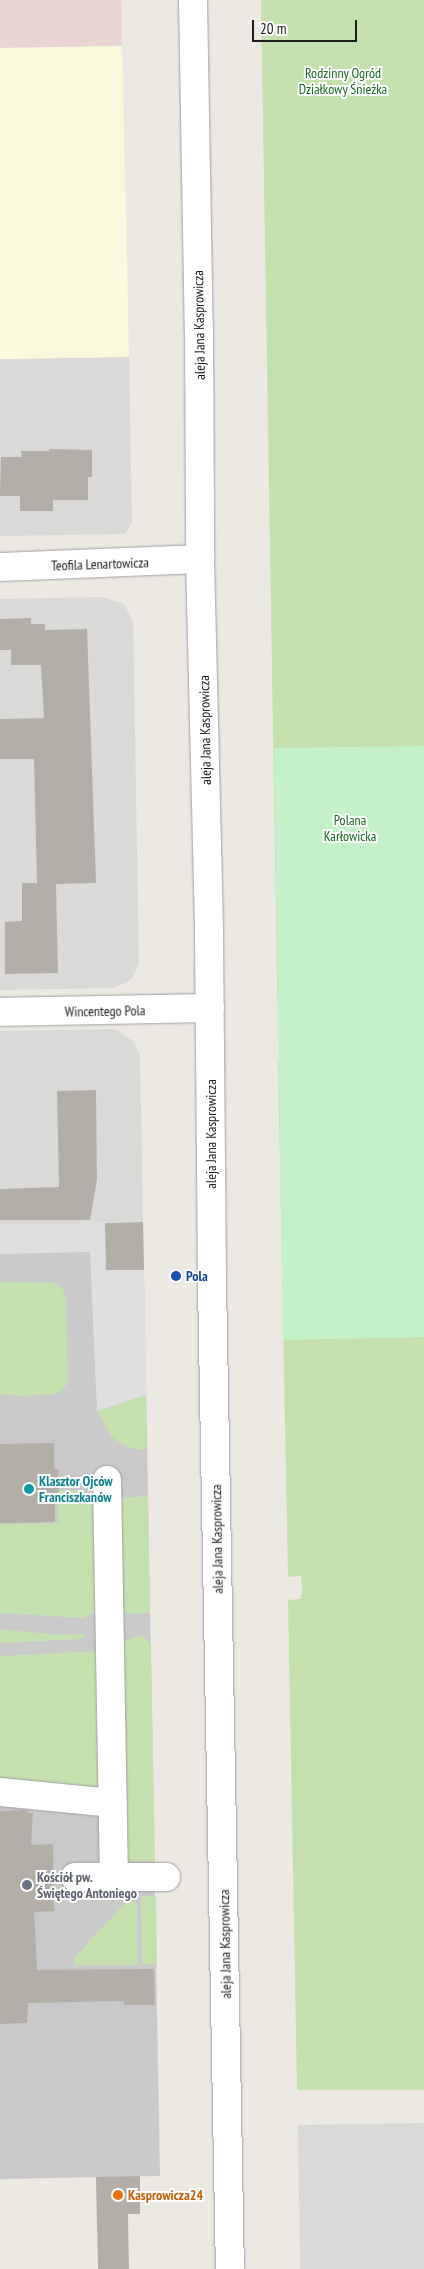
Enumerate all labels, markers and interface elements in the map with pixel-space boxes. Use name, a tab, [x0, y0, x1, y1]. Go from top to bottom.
scale bar	[254, 10, 359, 42]
text: 20 m	[260, 19, 286, 38]
park label: Rodzinny Ogród Działkowy Śnieżka	[299, 65, 387, 98]
street label: aleja Jana Kasprowicza	[190, 270, 208, 380]
street label: Teofila Lenartowicza	[51, 554, 149, 574]
street label: aleja Jana Kasprowicza	[196, 675, 214, 785]
park label: Polana Karłowicka	[324, 812, 376, 844]
street label: Wincentego Pola	[65, 1002, 145, 1020]
street label: aleja Jana Kasprowicza	[203, 1079, 219, 1189]
place label: Pola	[186, 1268, 208, 1284]
marker: Pola	[170, 1270, 182, 1282]
place label: Klasztor Ojców Franciszkanów	[39, 1473, 113, 1505]
marker: Klasztor Ojców Franciszkanów	[23, 1483, 35, 1495]
street label: aleja Jana Kasprowicza	[208, 1484, 226, 1594]
place label: Kościół pw. Świętego Antoniego	[37, 1869, 137, 1901]
marker: Kościół pw. Świętego Antoniego	[21, 1879, 33, 1891]
street label: aleja Jana Kasprowicza	[216, 1889, 234, 1999]
place label: Kasprowicza24	[128, 2187, 203, 2203]
marker: Kasprowicza24	[112, 2189, 124, 2201]

